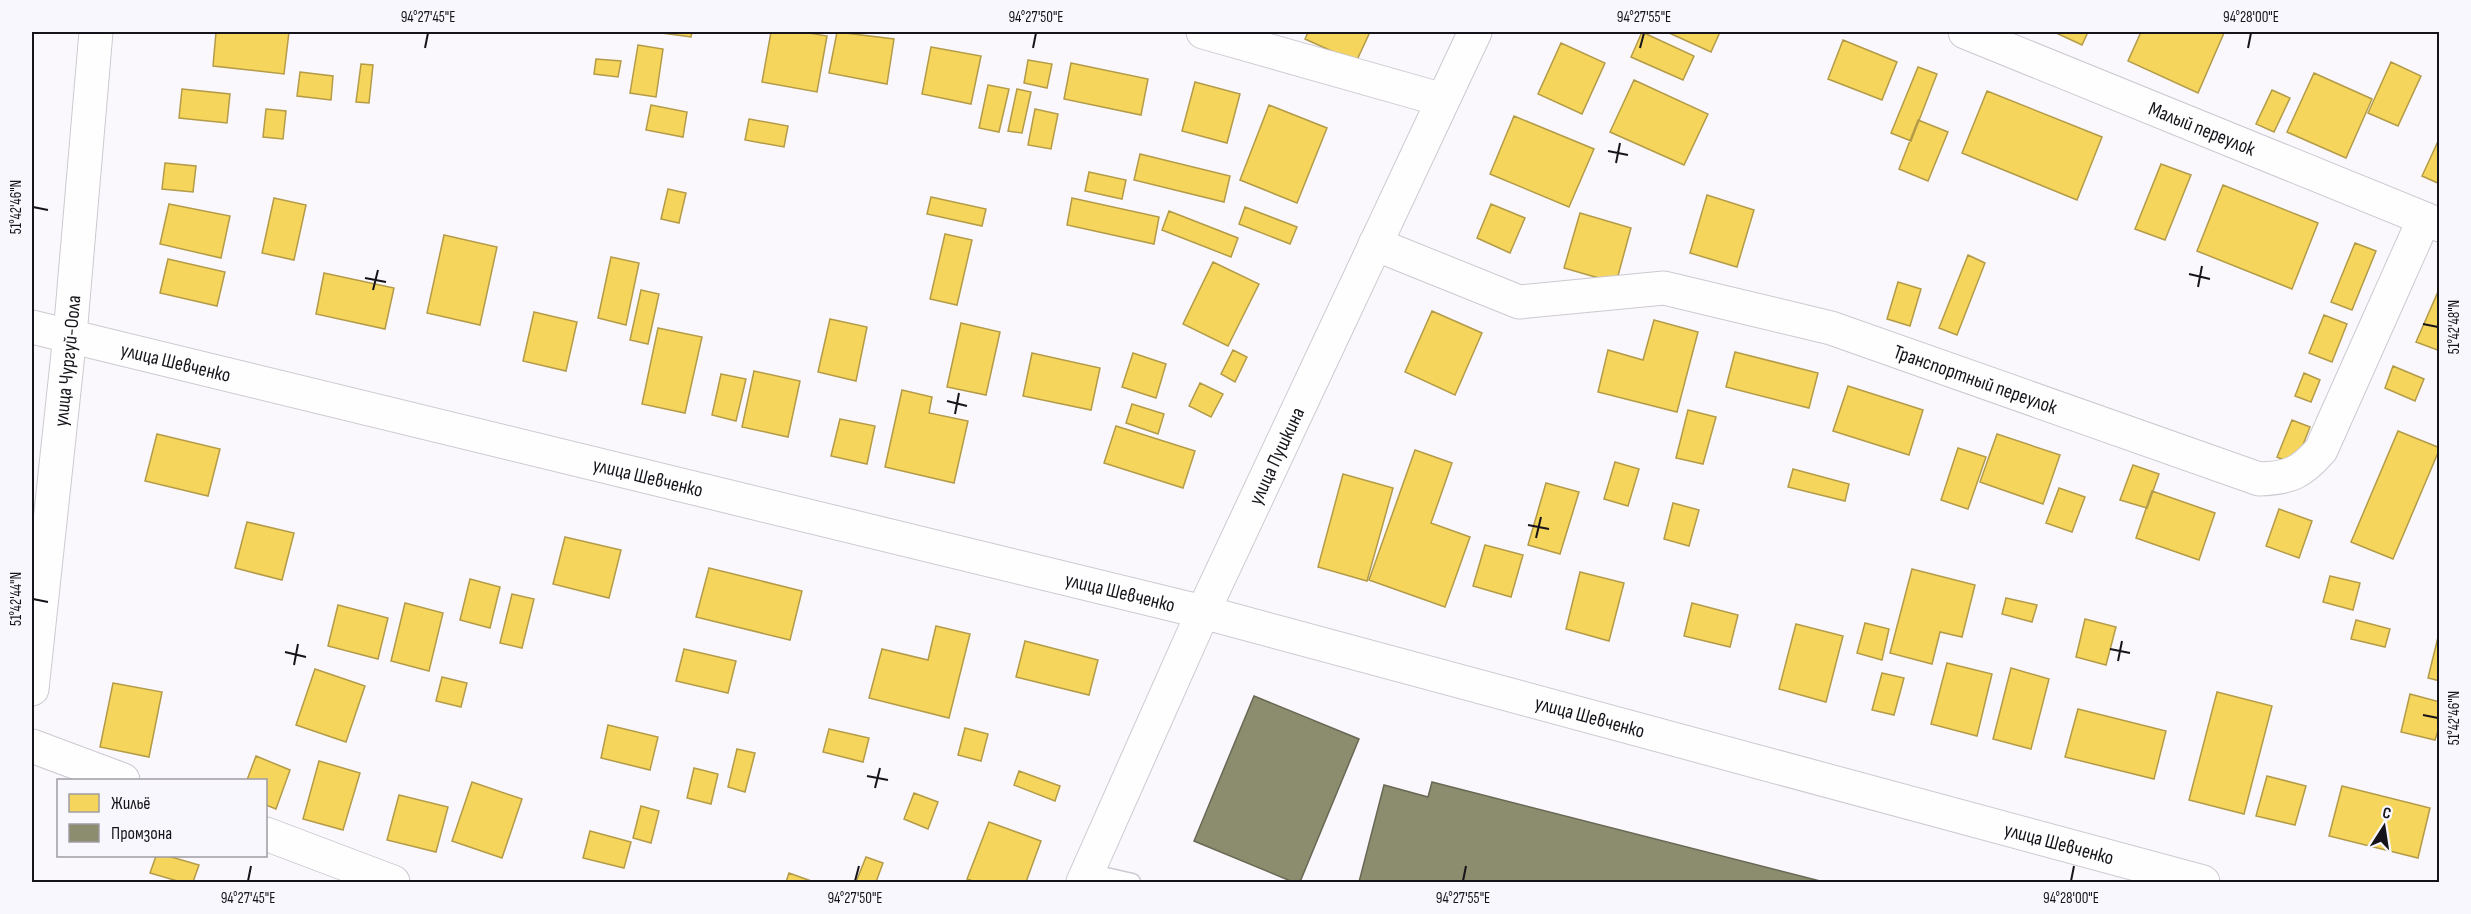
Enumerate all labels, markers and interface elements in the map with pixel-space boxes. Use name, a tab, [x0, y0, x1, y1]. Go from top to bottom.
text: 94°27'45"E	[401, 8, 455, 27]
text: 94°27'50"E	[1008, 8, 1064, 27]
text: 94°27'55"E	[1617, 8, 1671, 27]
text: 94°28'00"E	[2223, 8, 2279, 27]
street label: Малый переулок	[2145, 97, 2259, 162]
text: 51°42'46"N	[7, 180, 26, 234]
street label: улица Чургуй-Оола	[49, 294, 86, 428]
text: 51°42'48"N	[2445, 300, 2464, 354]
street label: улица Шевченко	[118, 338, 233, 388]
street label: Транспортный переулок	[1890, 340, 2061, 420]
street label: улица Пушкина	[1244, 404, 1310, 509]
street label: улица Шевченко	[590, 453, 705, 503]
street label: улица Шевченко	[1063, 568, 1177, 618]
text: 51°42'44"N	[7, 572, 26, 626]
street label: улица Шевченко	[1532, 691, 1647, 744]
text: 51°42'46"N	[2445, 691, 2464, 745]
legend	[57, 779, 267, 857]
text: Жильё	[111, 793, 151, 814]
north arrow	[2354, 797, 2414, 857]
text: С	[2381, 804, 2393, 824]
street label: улица Шевченко	[2001, 818, 2116, 870]
text: Промзона	[111, 823, 172, 844]
text: 94°27'45"E	[221, 889, 275, 908]
text: 94°27'50"E	[827, 889, 883, 908]
text: 94°27'55"E	[1436, 889, 1490, 908]
text: 94°28'00"E	[2043, 889, 2099, 908]

